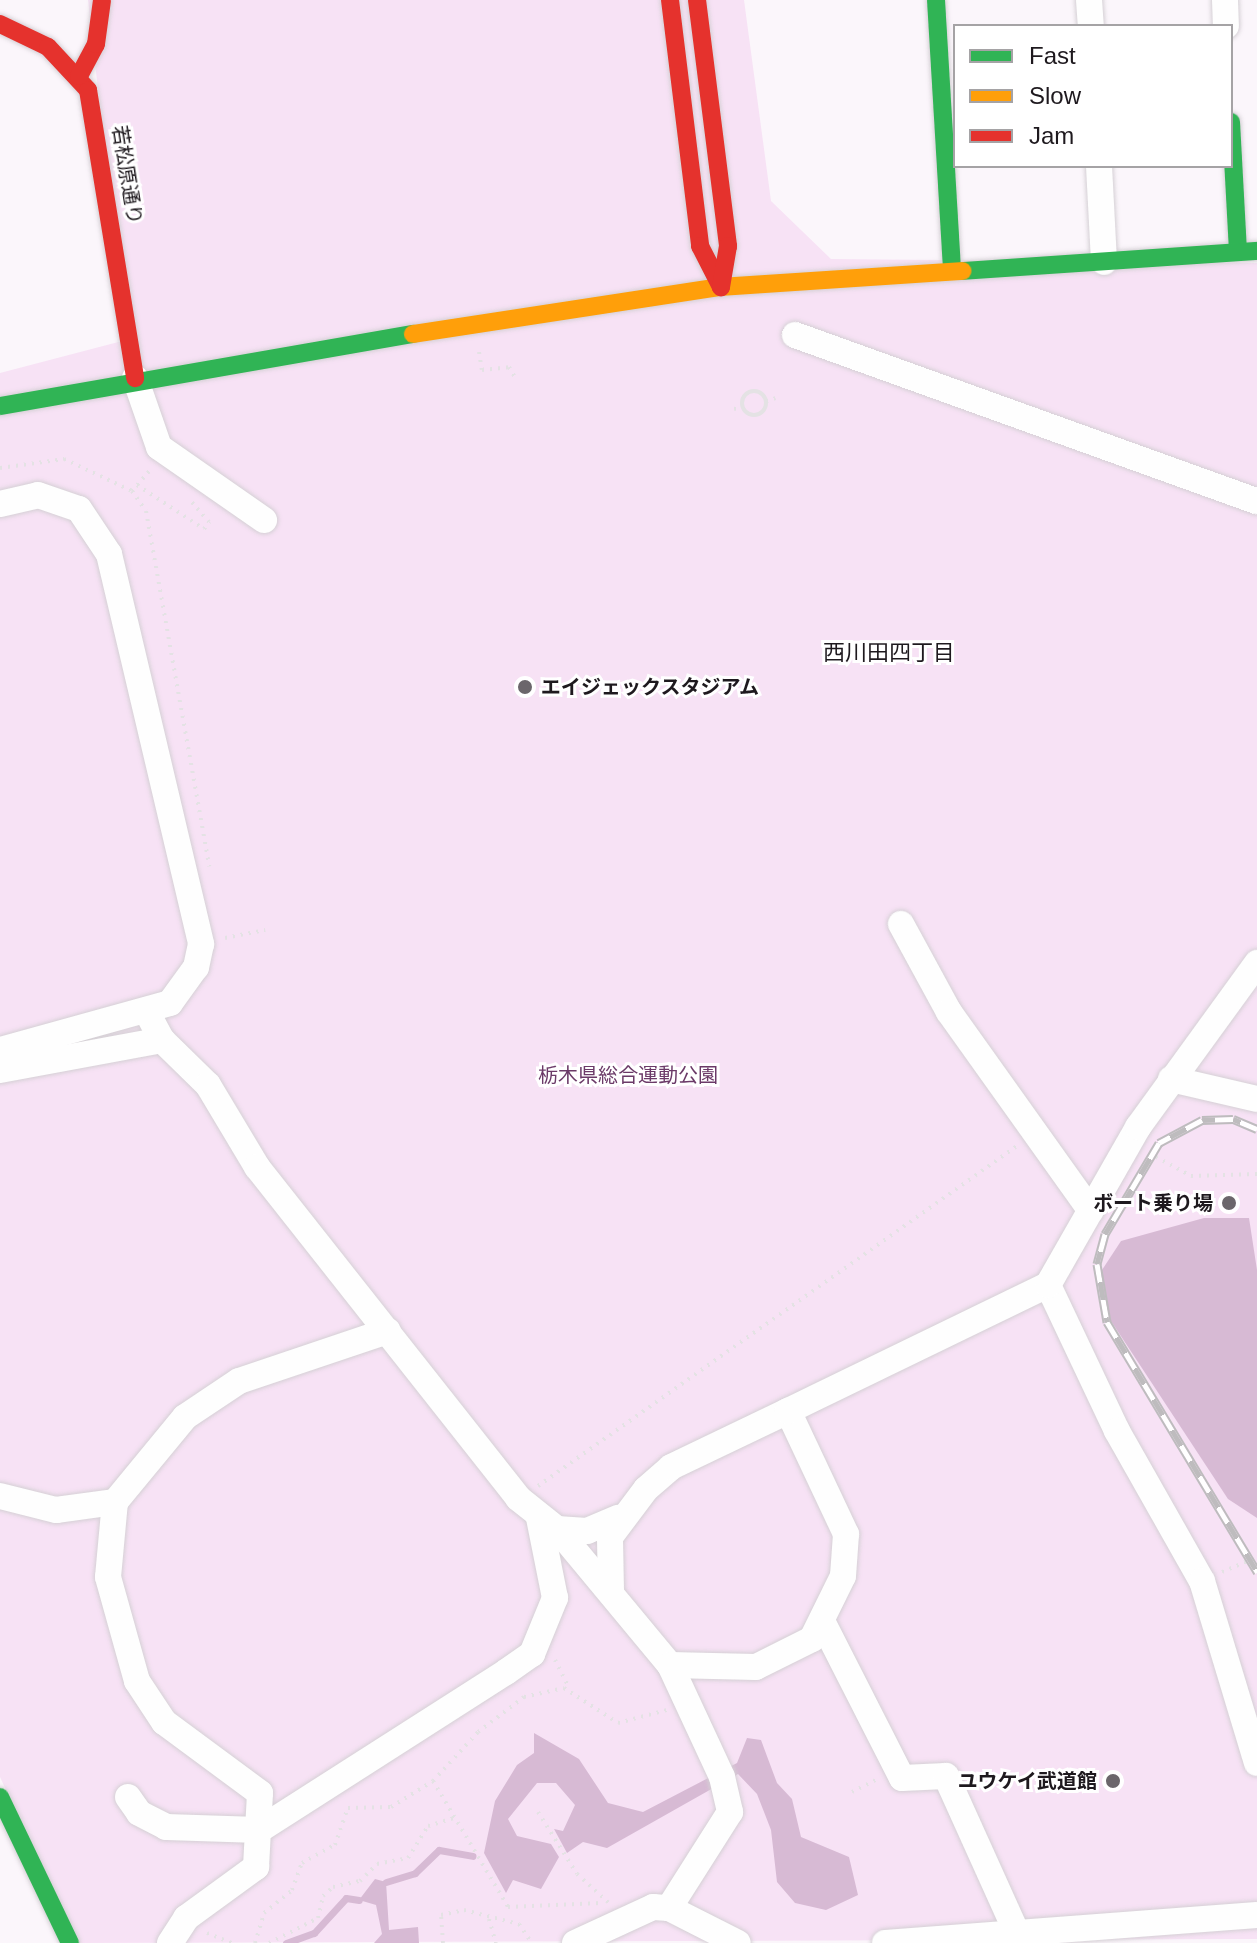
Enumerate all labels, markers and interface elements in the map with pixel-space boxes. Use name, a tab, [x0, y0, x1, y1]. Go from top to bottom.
legend	[953, 24, 1233, 168]
text: Fast	[1029, 42, 1076, 69]
text: Slow	[1029, 82, 1081, 109]
text: Jam	[1029, 122, 1074, 149]
street label: 若松原通り	[107, 124, 147, 226]
district label: 西川田四丁目	[823, 640, 955, 666]
place label: エイジェックスタジアム	[541, 675, 761, 699]
marker: エイジェックスタジアム	[516, 678, 534, 696]
park label: 栃木県総合運動公園	[538, 1063, 718, 1087]
place label: ボート乗り場	[1093, 1191, 1213, 1215]
marker: ボート乗り場	[1220, 1194, 1238, 1212]
place label: ユウケイ武道館	[957, 1769, 1097, 1793]
marker: ユウケイ武道館	[1104, 1772, 1122, 1790]

